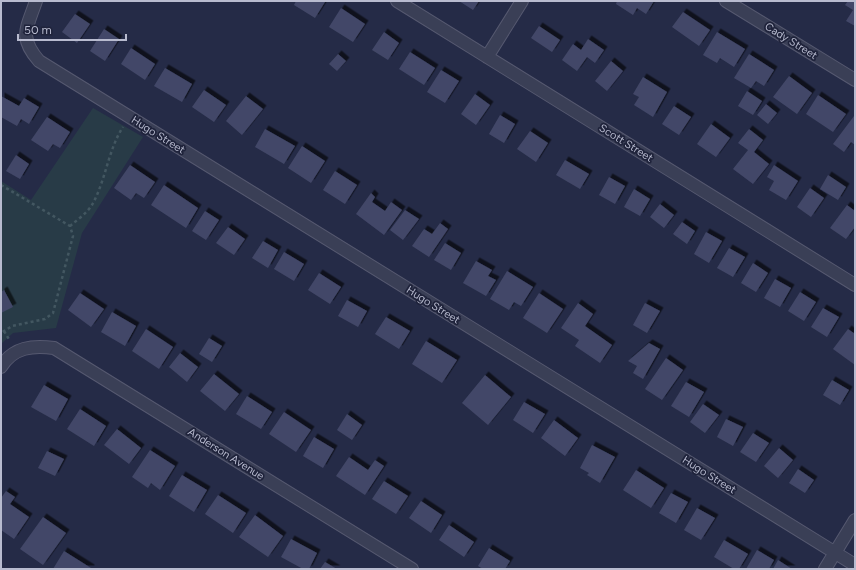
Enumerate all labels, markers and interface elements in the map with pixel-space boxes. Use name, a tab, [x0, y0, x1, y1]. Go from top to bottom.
scale bar	[18, 16, 126, 42]
street label: Cady Street	[762, 20, 820, 62]
text: 50 m	[24, 23, 52, 37]
street label: Hugo Street	[129, 113, 187, 157]
street label: Scott Street	[597, 121, 655, 165]
street label: Hugo Street	[404, 283, 462, 327]
street label: Anderson Avenue	[186, 425, 266, 483]
street label: Hugo Street	[680, 453, 738, 497]

